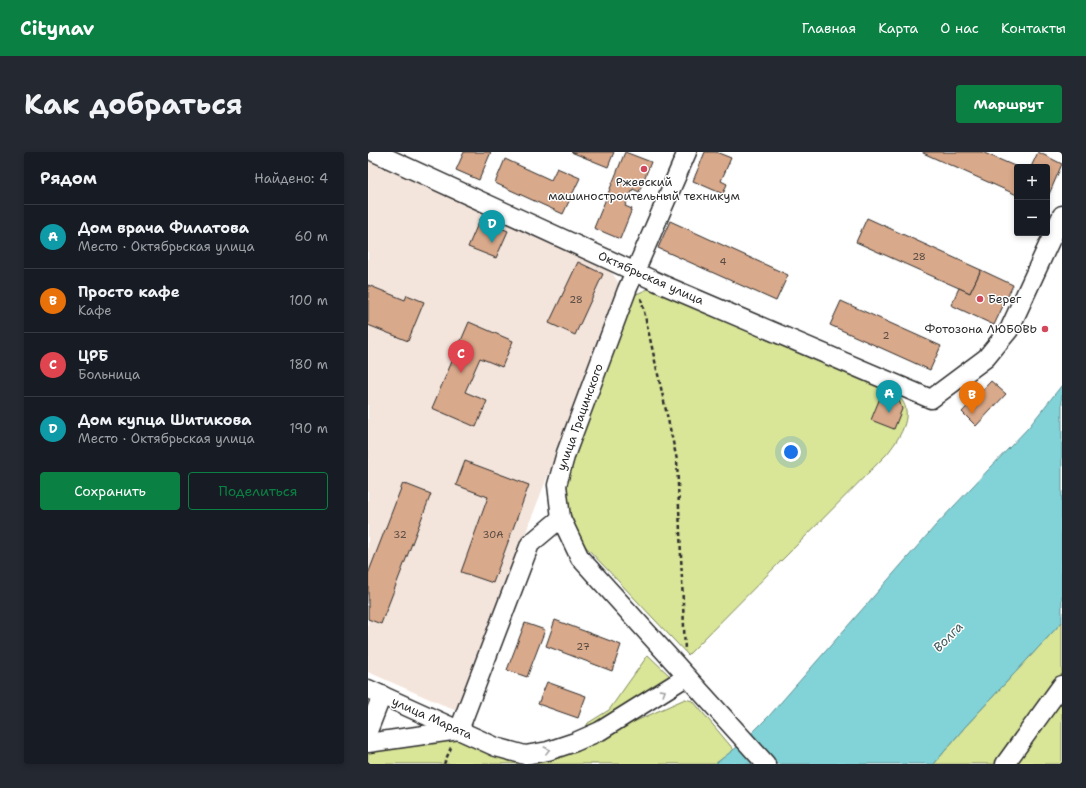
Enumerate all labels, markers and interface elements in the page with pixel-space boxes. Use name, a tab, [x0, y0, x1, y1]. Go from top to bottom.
text: Citynav	[20, 16, 94, 41]
text: Главная	[802, 19, 856, 37]
text: Карта	[878, 19, 918, 37]
text: О нас	[940, 19, 979, 37]
text: Контакты	[1001, 19, 1066, 37]
text: Как добраться	[24, 85, 243, 123]
button: Маршрут	[956, 85, 1062, 123]
marker: Ржевский машиностроительный техникум	[639, 164, 649, 174]
map controls	[1014, 164, 1050, 236]
button: +	[1014, 164, 1050, 200]
text: Рядом	[40, 167, 97, 189]
text: Найдено: 4	[254, 170, 328, 187]
place label: Ржевский машиностроительный техникум	[548, 174, 740, 204]
button: −	[1014, 200, 1050, 236]
pin: D	[479, 210, 505, 243]
text: Дом врача Филатова	[78, 218, 249, 238]
text: A	[48, 228, 58, 245]
text: 60 m	[295, 228, 328, 245]
text: Место · Октябрьская улица	[78, 238, 255, 255]
street label: Октябрьская улица	[596, 247, 707, 309]
house number: 28	[912, 250, 926, 263]
house number: 4	[720, 255, 727, 268]
text: Просто кафе	[78, 282, 180, 302]
place label: Берег	[988, 291, 1022, 307]
text: B	[49, 292, 57, 309]
text: 100 m	[289, 292, 328, 309]
house number: 28	[569, 293, 583, 306]
marker: Берег	[975, 294, 985, 304]
text: Кафе	[78, 302, 112, 319]
place label: Фотозона ЛЮБОВЬ	[925, 321, 1037, 337]
marker: Фотозона ЛЮБОВЬ	[1040, 324, 1050, 334]
house number: 2	[883, 329, 890, 342]
pin: C	[448, 340, 474, 373]
text: ЦРБ	[78, 346, 108, 366]
text: C	[49, 356, 57, 373]
text: 180 m	[289, 356, 328, 373]
street label: улица Грацинского	[553, 361, 607, 473]
text: Больница	[78, 366, 140, 383]
pin: A	[876, 380, 902, 413]
pin: B	[959, 381, 985, 414]
text: Дом купца Шитикова	[78, 410, 251, 430]
text: D	[48, 420, 58, 437]
text: 190 m	[289, 420, 328, 437]
text: Место · Октябрьская улица	[78, 430, 255, 447]
your location	[781, 442, 801, 462]
button: Сохранить	[40, 472, 180, 510]
button: Поделиться	[188, 472, 328, 510]
house number: 32	[393, 528, 407, 541]
house number: 30А	[482, 528, 504, 541]
water label: Волга	[929, 618, 967, 656]
house number: 27	[576, 640, 590, 653]
one-way arrow	[659, 689, 666, 697]
street label: улица Марата	[389, 693, 475, 743]
one-way arrow	[544, 747, 551, 755]

